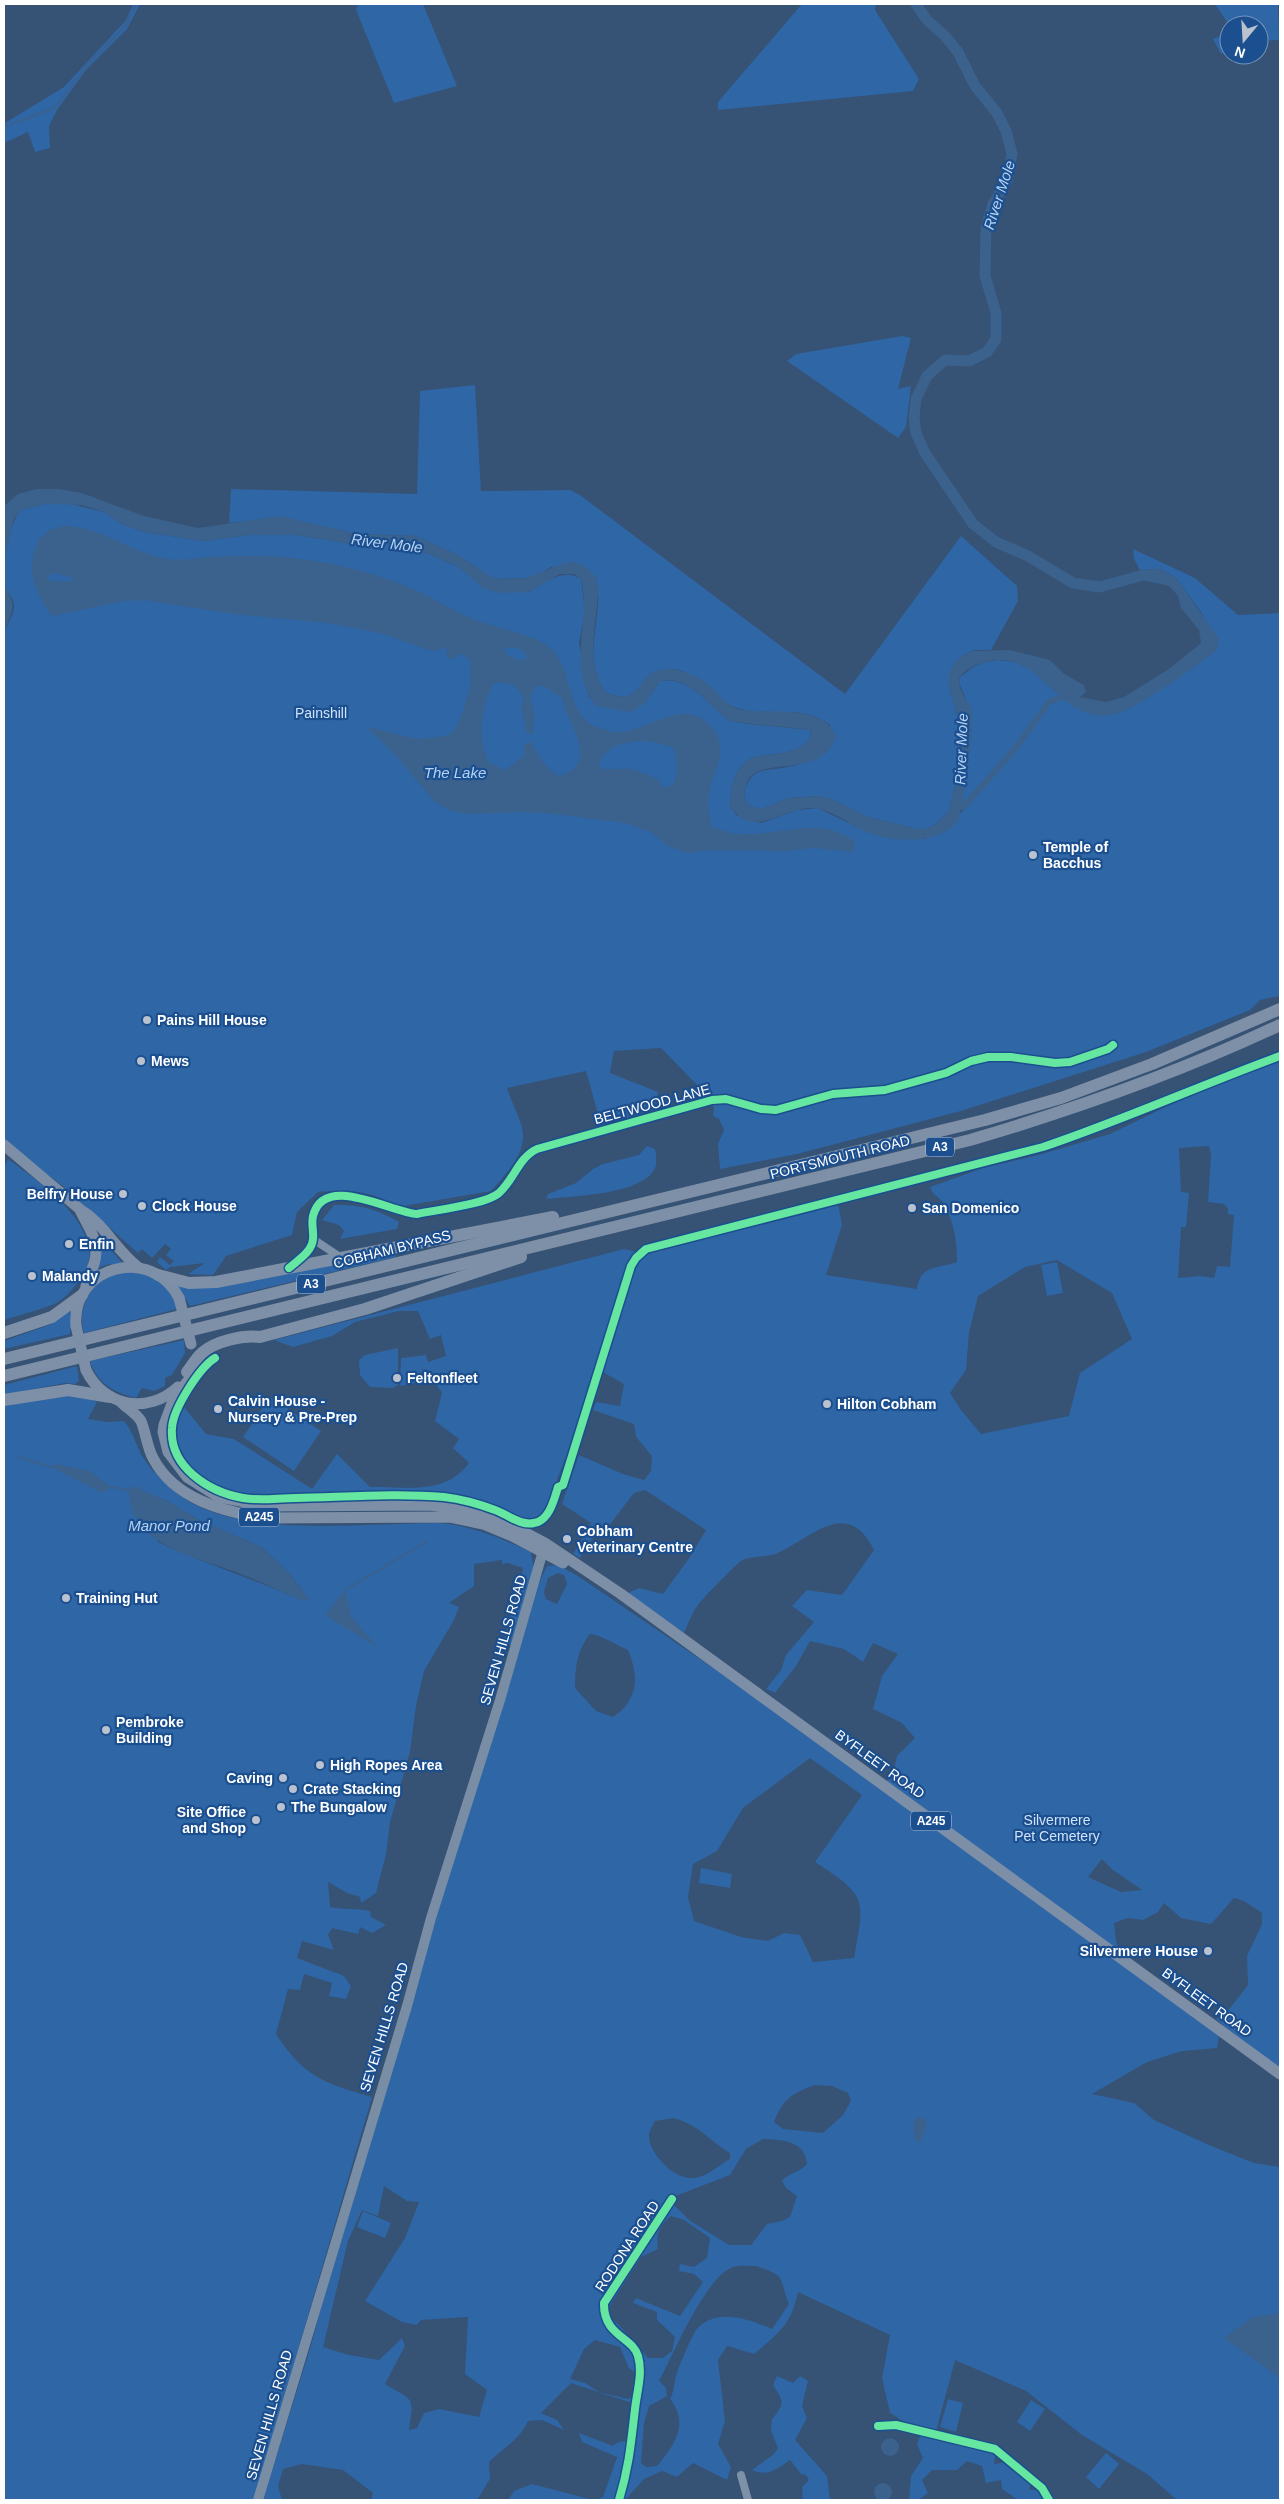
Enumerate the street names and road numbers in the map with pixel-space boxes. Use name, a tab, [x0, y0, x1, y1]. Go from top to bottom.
street label: BELTWOOD LANE	[592, 1081, 712, 1127]
street label: PORTSMOUTH ROAD	[768, 1132, 912, 1182]
road number: A3	[926, 1138, 954, 1156]
street label: COBHAM BYPASS	[332, 1227, 452, 1271]
road number: A3	[297, 1274, 325, 1294]
road number: A245	[239, 1508, 279, 1526]
street label: SEVEN HILLS ROAD	[477, 1573, 529, 1707]
street label: BYFLEET ROAD	[832, 1726, 928, 1802]
road number: A245	[911, 1812, 951, 1830]
street label: SEVEN HILLS ROAD	[357, 1960, 411, 2094]
street label: BYFLEET ROAD	[1159, 1964, 1255, 2040]
street label: RODONA ROAD	[592, 2198, 662, 2294]
street label: SEVEN HILLS ROAD	[243, 2348, 295, 2482]

